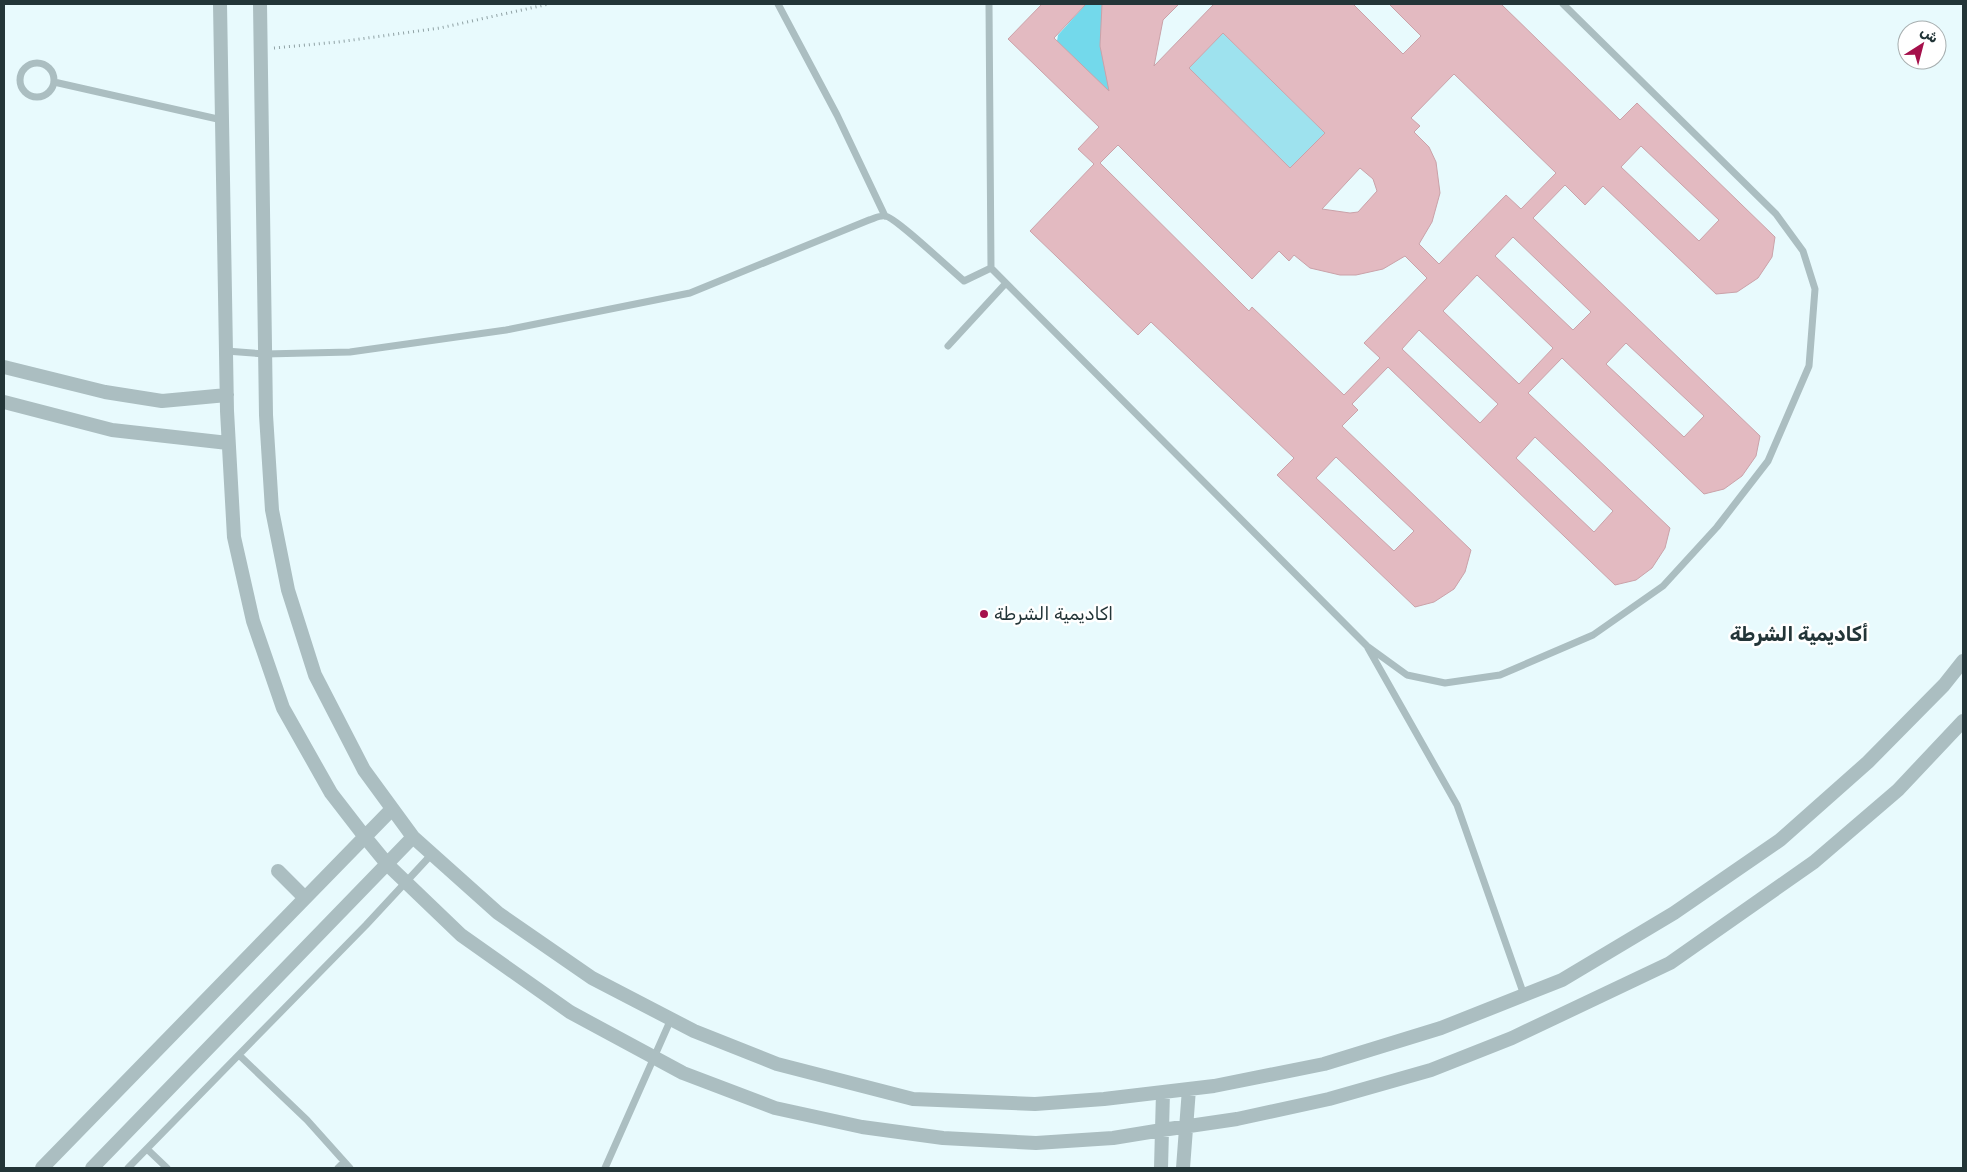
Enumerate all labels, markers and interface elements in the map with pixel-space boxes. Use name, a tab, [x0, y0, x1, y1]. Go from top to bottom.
north arrow	[1897, 20, 1947, 70]
text: ش	[1917, 23, 1942, 47]
place label: اكاديمية الشرطة	[994, 603, 1113, 625]
marker: اكاديمية الشرطة	[978, 608, 990, 620]
district label: أكاديمية الشرطة	[1730, 622, 1868, 646]

